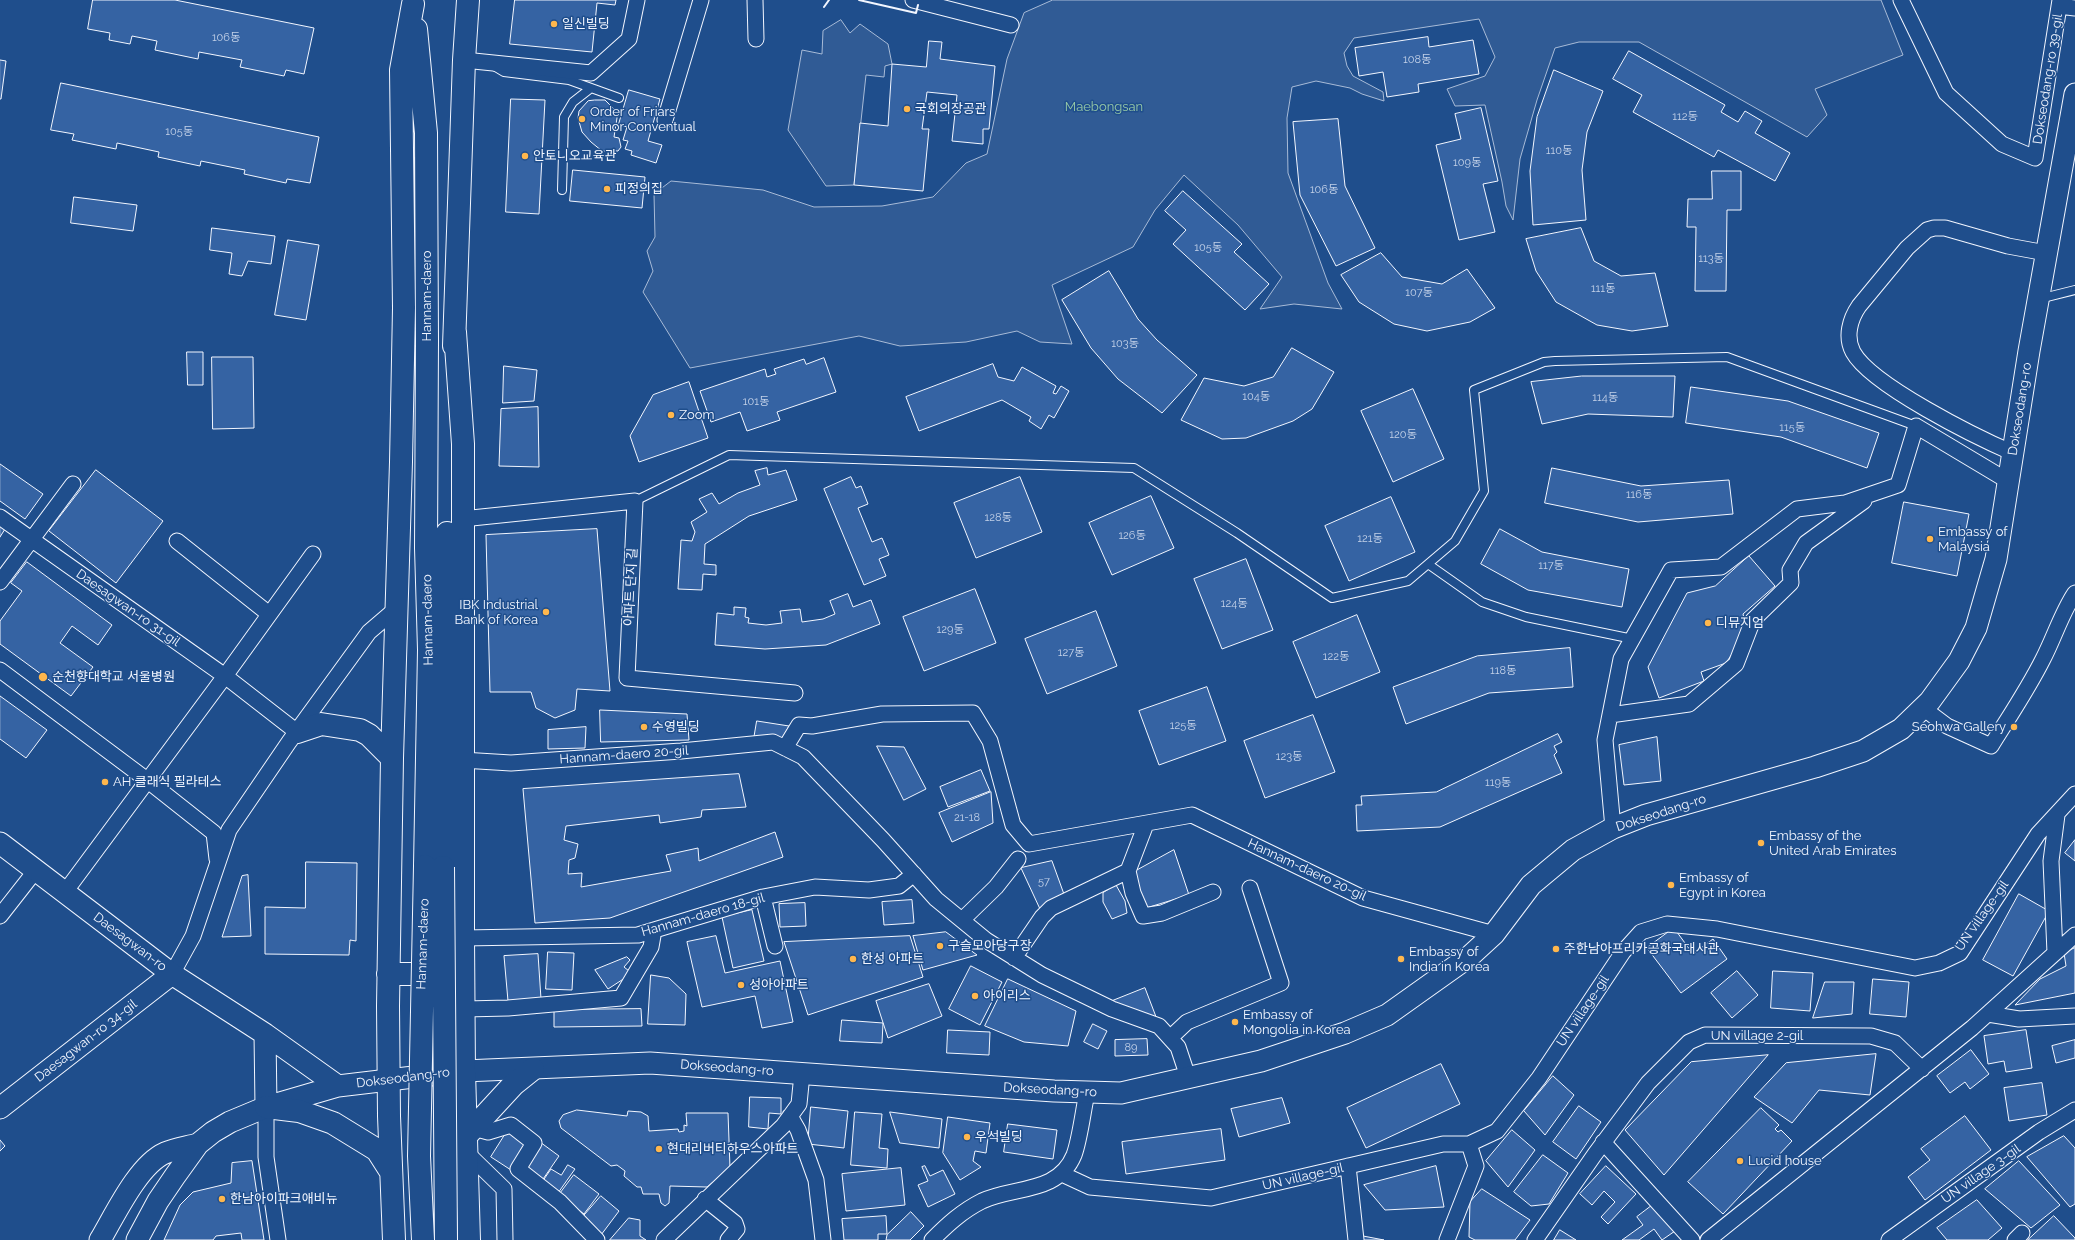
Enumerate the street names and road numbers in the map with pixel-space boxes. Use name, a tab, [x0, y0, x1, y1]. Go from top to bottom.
street label: Dokseodang-ro 39-gil	[2030, 13, 2066, 145]
street label: Hannam-daero	[419, 250, 435, 342]
street label: Dokseodang-ro	[2005, 361, 2035, 457]
street label: 아파트 단지 길	[621, 547, 641, 627]
street label: Daesagwan-ro 31-gil	[73, 566, 183, 650]
street label: Hannam-daero	[419, 574, 437, 666]
street label: Hannam-daero 20-gil	[559, 743, 689, 767]
street label: Dokseodang-ro	[1614, 791, 1708, 835]
street label: Hannam-daero 20-gil	[1245, 836, 1369, 904]
street label: UN village-gil	[1952, 878, 2012, 954]
street label: Hannam-daero 18-gil	[639, 890, 767, 940]
street label: Hannam-daero	[414, 898, 432, 990]
street label: Daesagwan-ro	[90, 909, 170, 975]
street label: UN village-gil	[1553, 972, 1613, 1050]
street label: Daesagwan-ro 34-gil	[32, 996, 140, 1086]
street label: UN village 2-gil	[1711, 1028, 1803, 1044]
street label: Dokseodang-ro	[680, 1057, 774, 1079]
street label: Dokseodang-ro	[355, 1065, 451, 1091]
street label: Dokseodang-ro	[1003, 1080, 1097, 1100]
street label: UN village 3-gil	[1938, 1141, 2024, 1207]
street label: UN village-gil	[1261, 1160, 1345, 1194]

